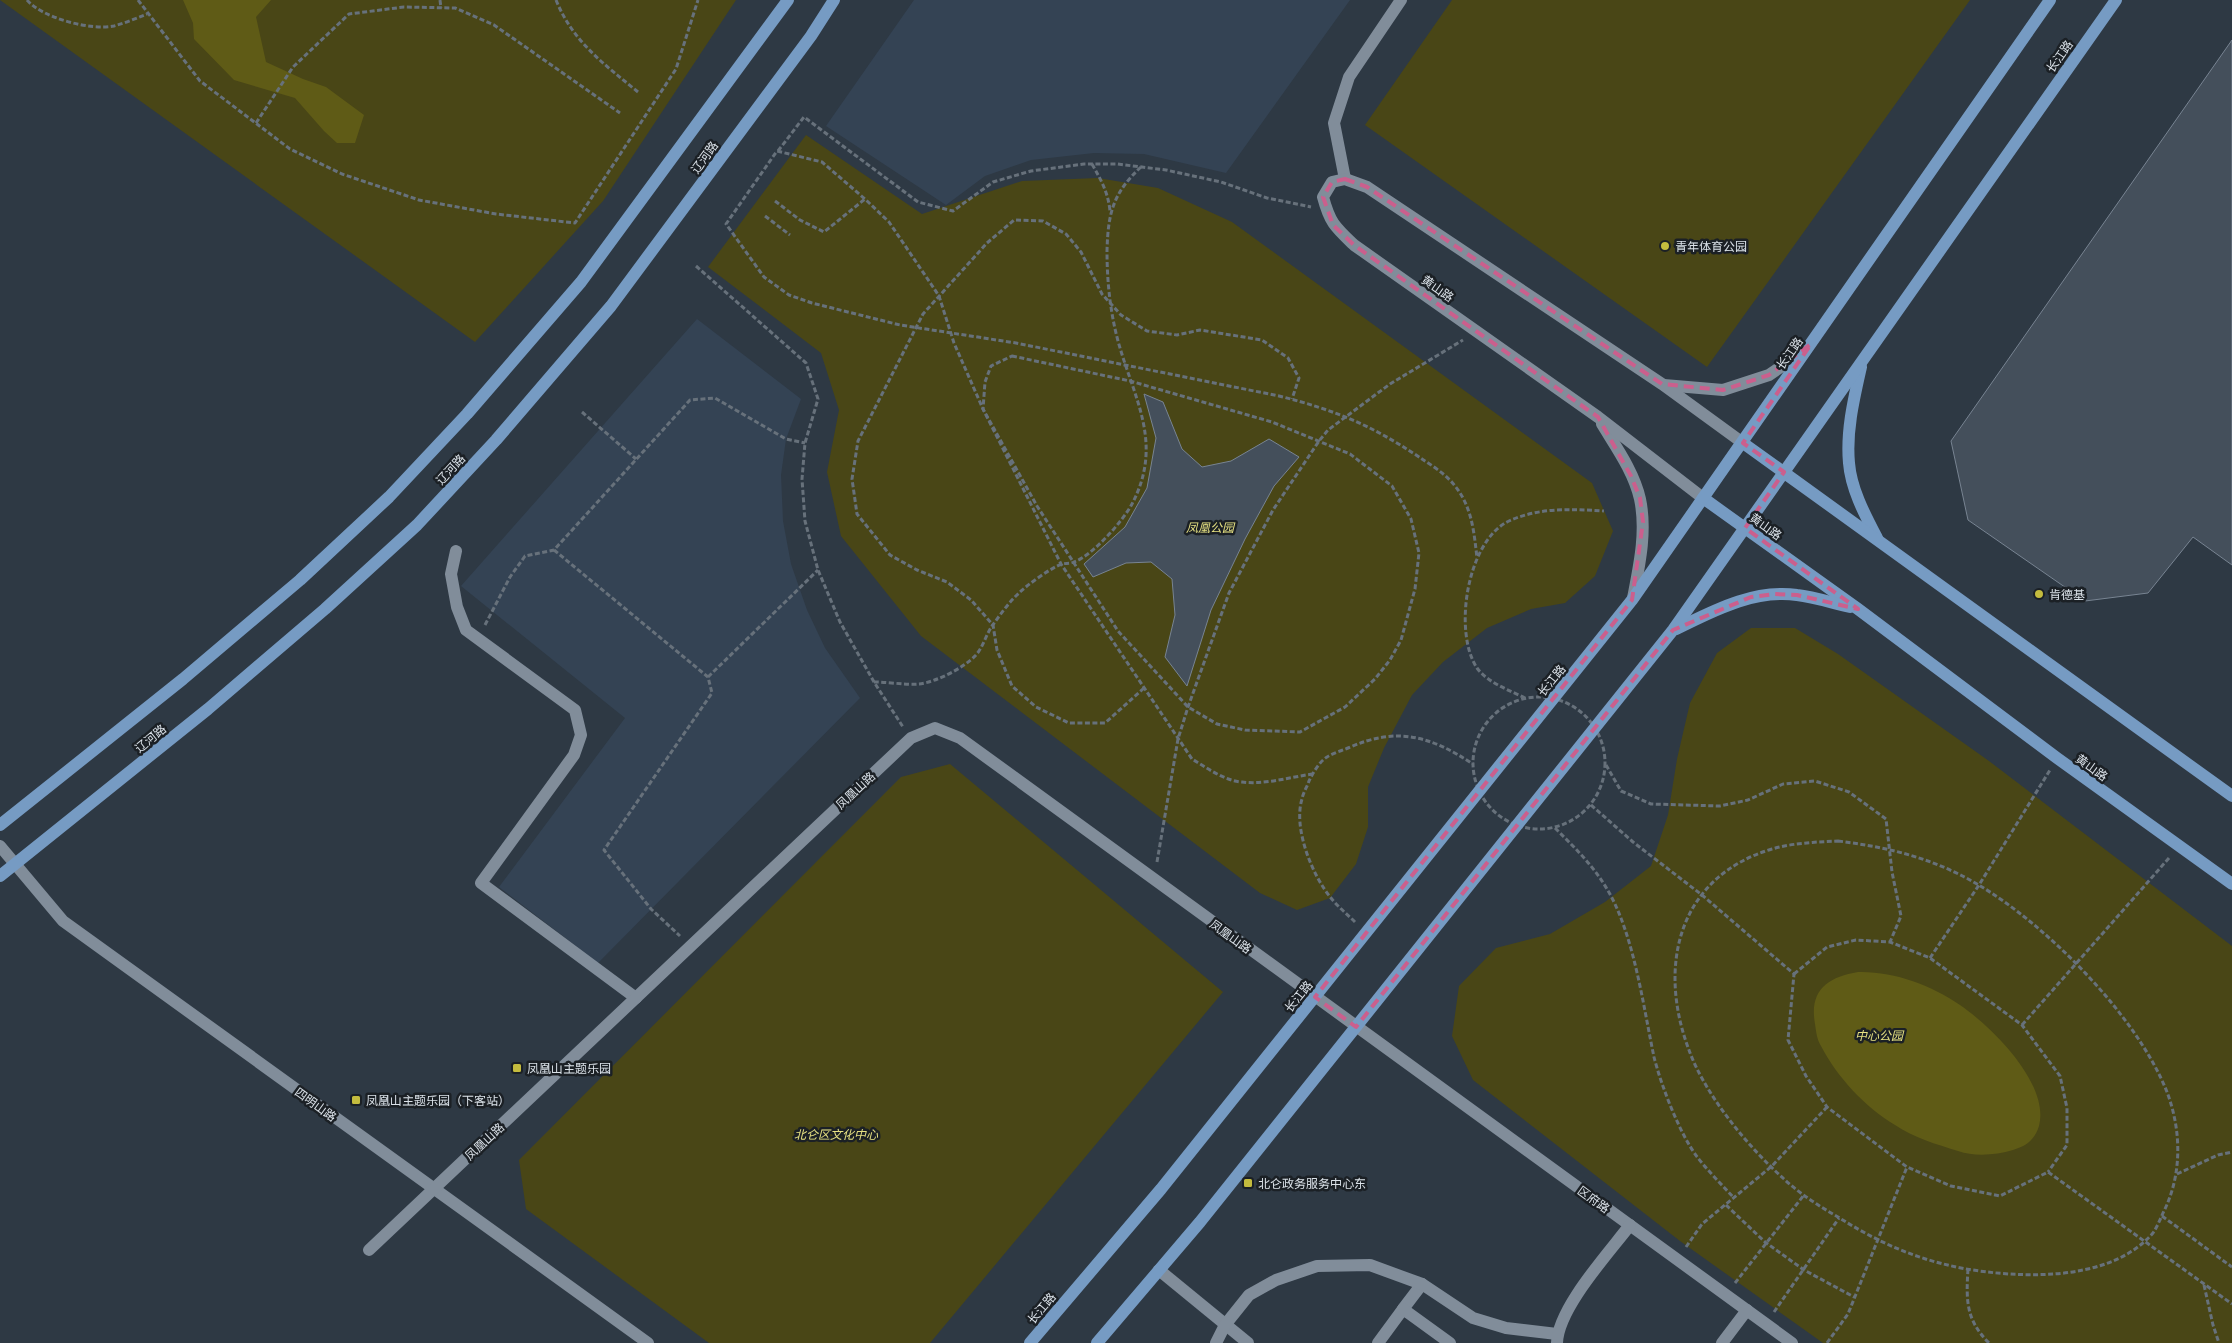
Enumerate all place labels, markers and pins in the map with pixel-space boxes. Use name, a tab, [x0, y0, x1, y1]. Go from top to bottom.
place label: 青年体育公园	[1675, 238, 1747, 254]
marker: 青年体育公园	[1659, 240, 1671, 252]
place label: 肯德基	[2049, 586, 2085, 602]
marker: 肯德基	[2033, 588, 2045, 600]
place label: 凤凰山主题乐园	[527, 1060, 611, 1076]
marker: 凤凰山主题乐园	[511, 1062, 523, 1074]
place label: 凤凰山主题乐园（下客站）	[366, 1092, 510, 1108]
marker: 凤凰山主题乐园（下客站）	[350, 1094, 362, 1106]
place label: 北仑政务服务中心东	[1258, 1175, 1366, 1191]
marker: 北仑政务服务中心东	[1242, 1177, 1254, 1189]

